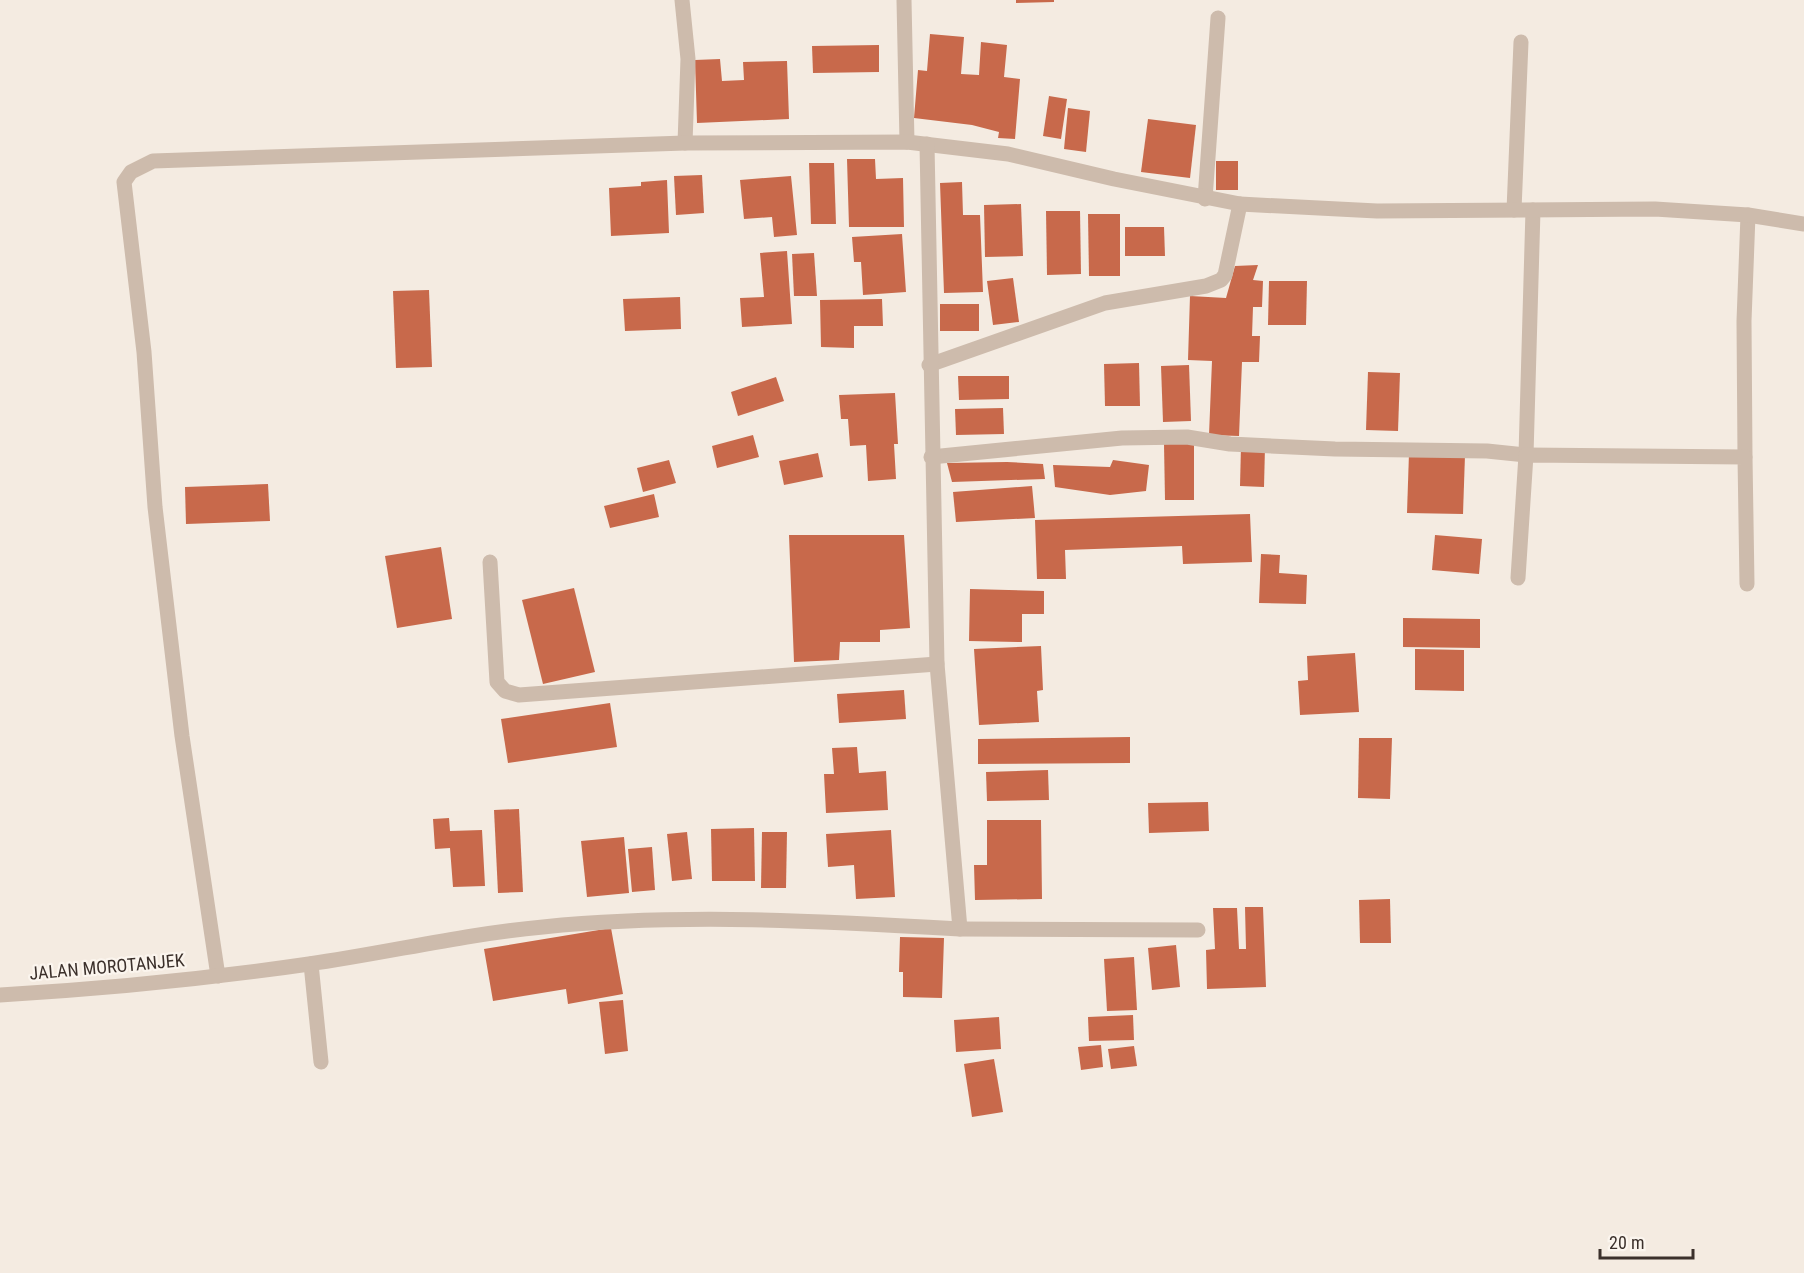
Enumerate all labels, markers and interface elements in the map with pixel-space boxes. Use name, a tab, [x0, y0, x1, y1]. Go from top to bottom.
street label: JALAN MOROTANJEK	[29, 949, 186, 984]
scale bar	[1600, 1222, 1693, 1260]
text: 20 m	[1609, 1232, 1644, 1253]

